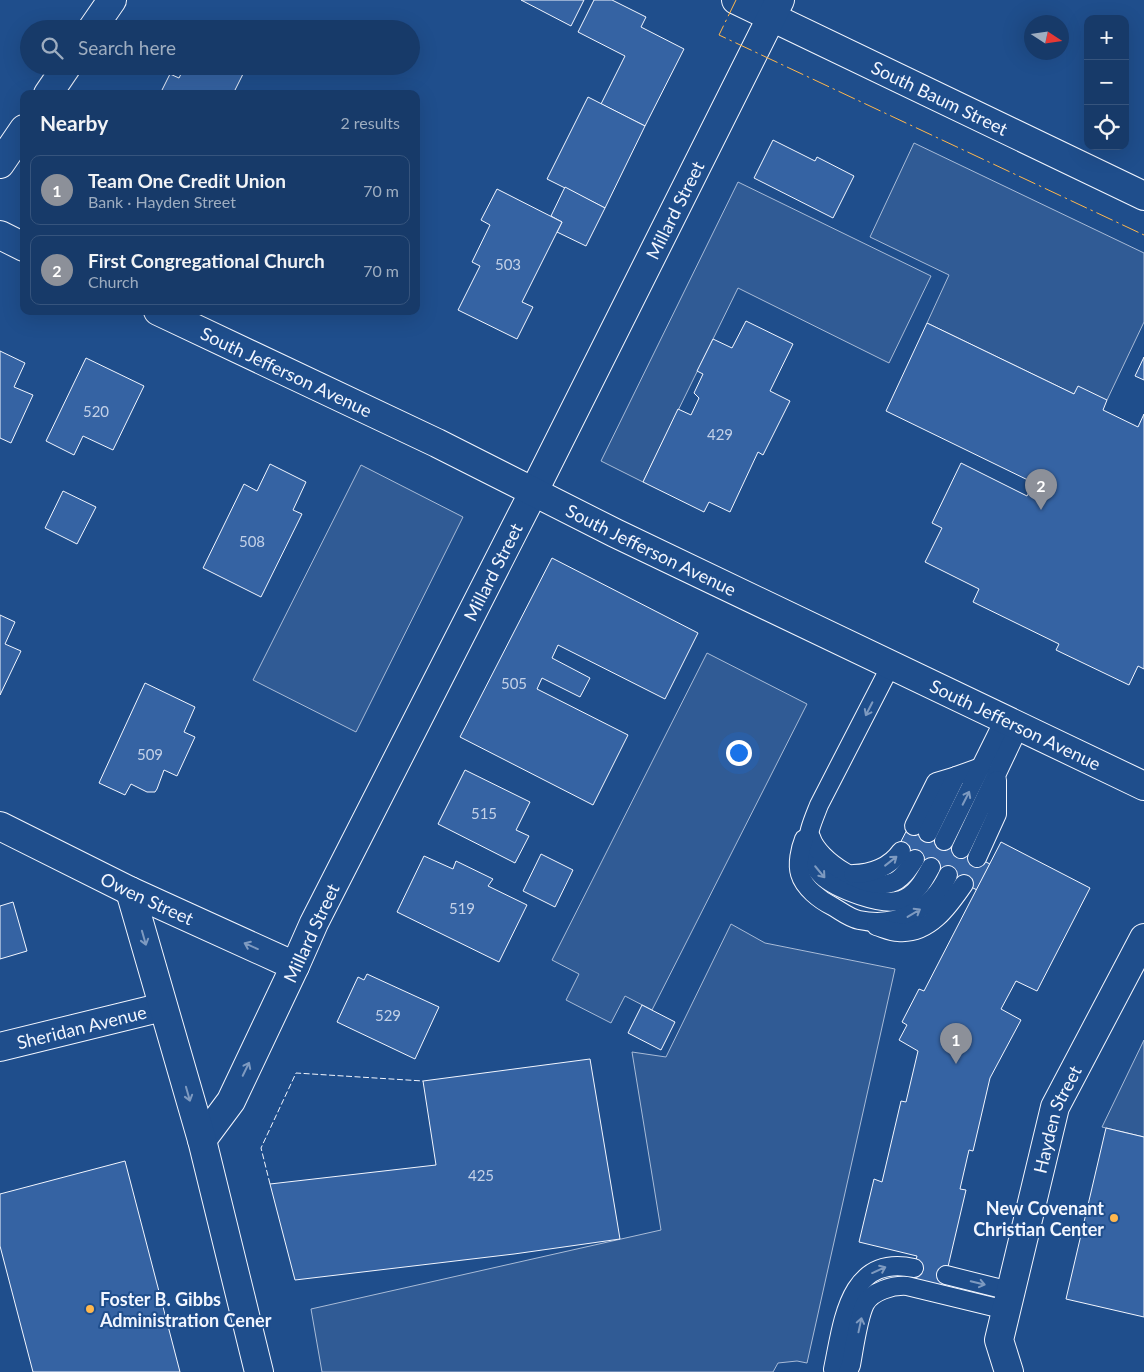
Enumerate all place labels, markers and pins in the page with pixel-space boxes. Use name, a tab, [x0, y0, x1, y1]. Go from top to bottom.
pin: 2	[1025, 469, 1057, 510]
pin: 1	[940, 1023, 972, 1064]
place label: New Covenant Christian Center	[973, 1197, 1104, 1240]
marker: New Covenant Christian Center	[1108, 1212, 1120, 1224]
place label: Foster B. Gibbs Administration Cener	[99, 1288, 272, 1331]
marker: Foster B. Gibbs Administration Cener	[84, 1303, 96, 1315]

